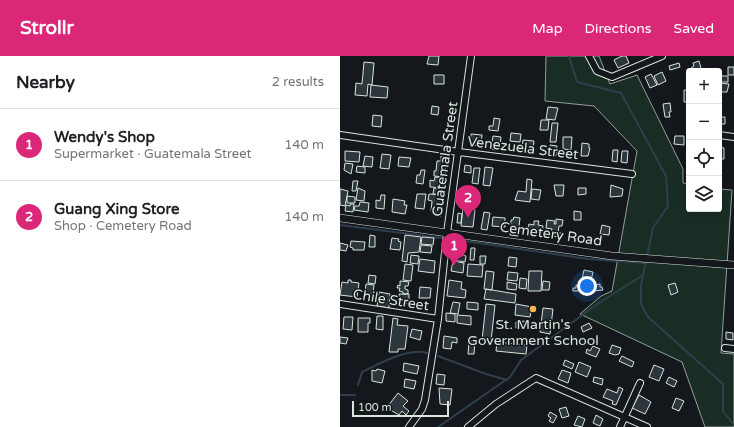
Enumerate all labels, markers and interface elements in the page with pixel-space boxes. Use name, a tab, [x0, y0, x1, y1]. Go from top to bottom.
text: Strollr	[20, 17, 74, 39]
text: Map	[532, 20, 563, 37]
text: Directions	[585, 20, 652, 37]
text: Saved	[674, 20, 714, 37]
map controls	[686, 68, 722, 212]
button: +	[686, 68, 722, 104]
text: Nearby	[16, 72, 75, 93]
text: 2 results	[272, 74, 324, 90]
street label: Guatemala Street	[429, 100, 462, 217]
button: −	[686, 104, 722, 140]
text: Wendy's Shop	[54, 128, 155, 146]
street label: Venezuela Street	[467, 133, 580, 163]
text: 1	[25, 137, 33, 153]
text: 140 m	[284, 137, 324, 153]
button: locate	[686, 140, 722, 176]
text: Supermarket · Guatemala Street	[54, 146, 251, 162]
button: layers	[686, 176, 722, 212]
pin: 2	[455, 185, 481, 218]
text: Guang Xing Store	[54, 200, 179, 218]
text: 2	[25, 209, 33, 225]
text: 140 m	[284, 209, 324, 225]
text: Shop · Cemetery Road	[54, 218, 192, 234]
street label: Cemetery Road	[499, 218, 603, 250]
pin: 1	[441, 233, 467, 266]
your location	[577, 276, 597, 296]
street label: Chile Street	[352, 286, 431, 315]
marker: St. Martin's Government School	[528, 304, 538, 314]
place label: St. Martin's Government School	[467, 316, 599, 349]
scale bar	[352, 399, 449, 418]
text: 100 m	[358, 401, 392, 414]

